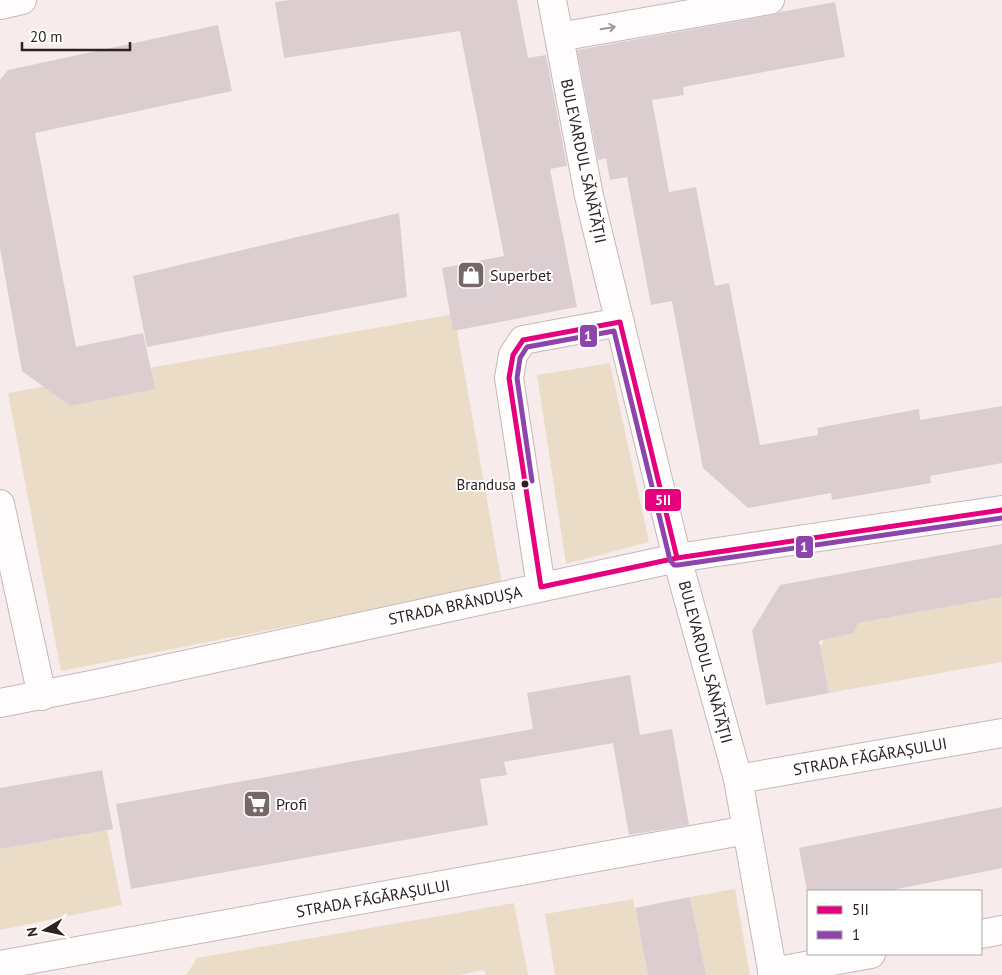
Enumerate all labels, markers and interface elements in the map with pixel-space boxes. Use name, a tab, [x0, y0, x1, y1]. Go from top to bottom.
scale bar	[22, 20, 130, 52]
one-way arrow	[599, 23, 615, 33]
text: 20 m	[30, 27, 63, 46]
street label: BULEVARDUL SĂNĂTĂȚII	[557, 77, 611, 245]
shop icon: Superbet	[456, 260, 486, 290]
place label: Superbet	[490, 265, 552, 285]
line badge: 1	[579, 324, 598, 348]
text: 1	[584, 327, 592, 345]
place label: Brandusa	[457, 475, 516, 494]
marker: Brandusa	[520, 479, 530, 489]
line badge: 5II	[644, 488, 682, 512]
text: 5II	[655, 491, 671, 509]
line badge: 1	[795, 535, 814, 559]
text: 1	[800, 538, 808, 556]
street label: BULEVARDUL SĂNĂTĂȚII	[675, 578, 737, 746]
street label: STRADA BRÂNDUȘA	[386, 581, 524, 629]
street label: STRADA FĂGĂRAȘULUI	[791, 733, 949, 779]
supermarket icon: Profi	[242, 789, 272, 819]
place label: Profi	[276, 794, 307, 814]
street label: STRADA FĂGĂRAȘULUI	[294, 875, 452, 921]
legend	[807, 890, 982, 955]
text: 5II	[852, 900, 869, 919]
north arrow	[20, 905, 70, 955]
text: 1	[852, 925, 860, 944]
text: N	[23, 926, 42, 938]

